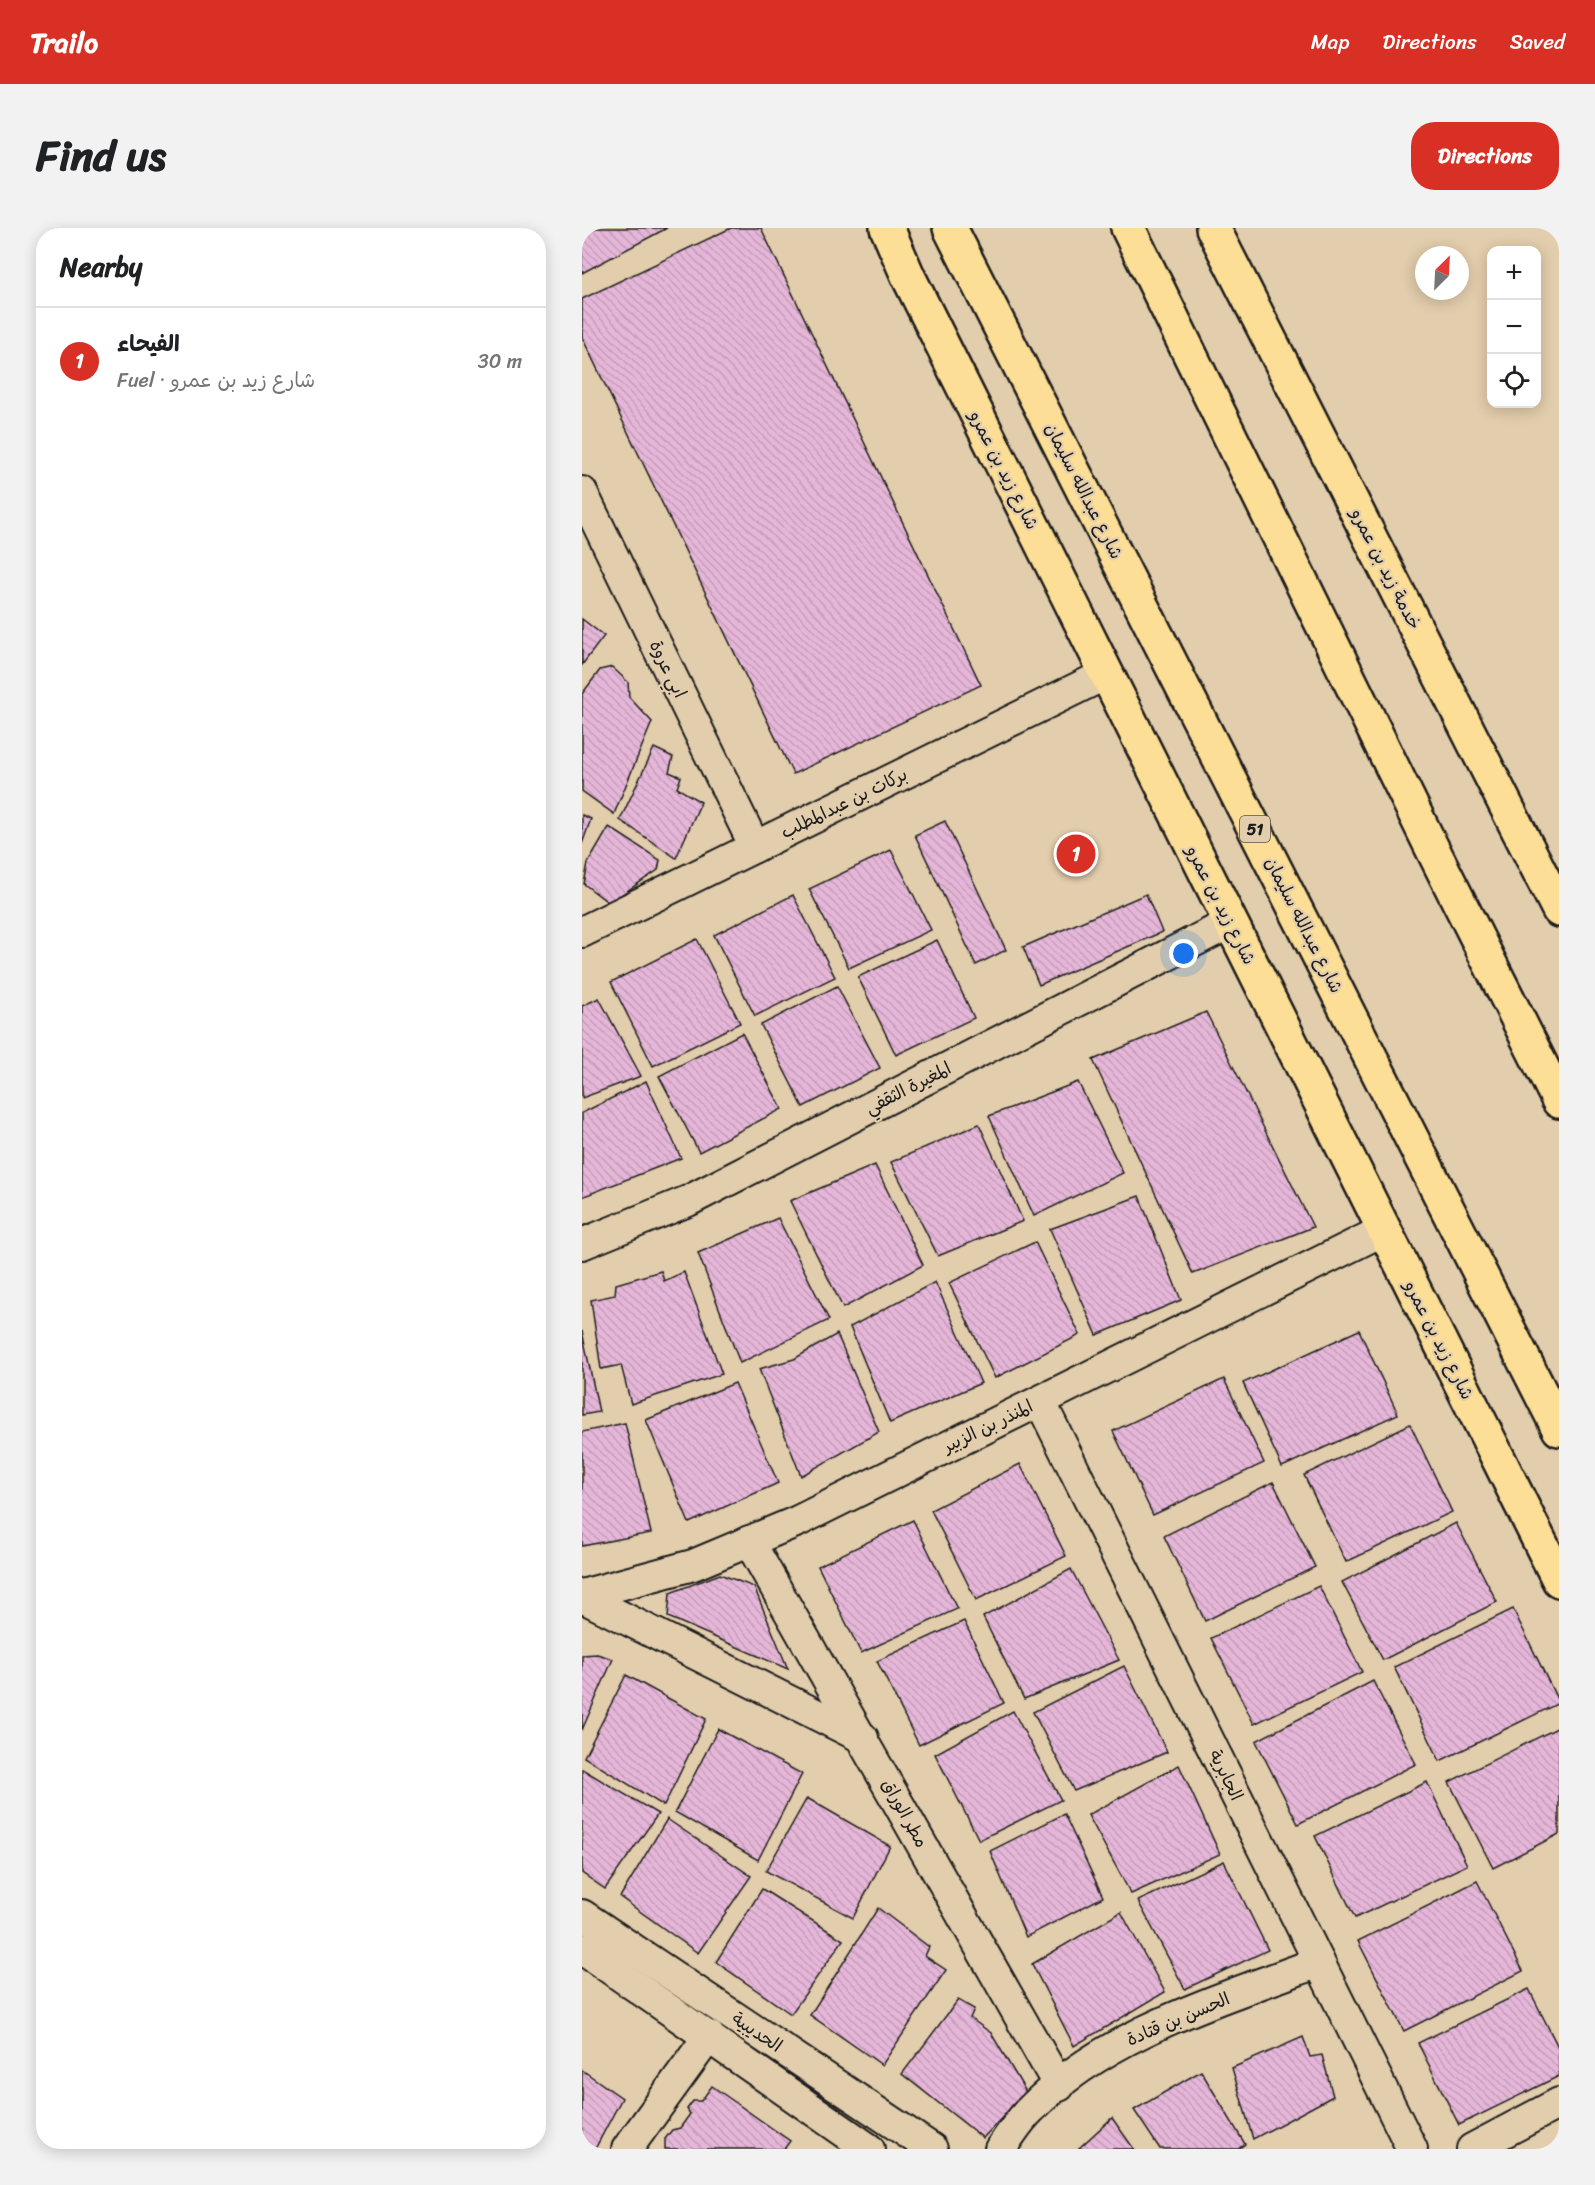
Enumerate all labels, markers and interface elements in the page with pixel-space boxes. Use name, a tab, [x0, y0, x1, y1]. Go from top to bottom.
text: Trailo	[30, 18, 98, 67]
text: Map	[1311, 23, 1349, 61]
text: Directions	[1382, 23, 1477, 61]
text: Saved	[1510, 23, 1565, 61]
text: Find us	[36, 119, 166, 193]
button: Directions	[1411, 122, 1559, 190]
text: Nearby	[60, 244, 142, 290]
north arrow	[1415, 246, 1469, 300]
map controls	[1487, 246, 1541, 408]
button: +	[1487, 246, 1541, 300]
button: −	[1487, 300, 1541, 354]
text: الفيحاء	[117, 324, 180, 363]
text: 1	[75, 344, 84, 379]
text: 30 m	[478, 344, 522, 379]
button: locate	[1487, 354, 1541, 408]
text: Fuel · شارع زيد بن عمرو	[117, 363, 315, 398]
street label: شارع زيد بن عمرو	[959, 403, 1048, 535]
street label: شارع عبدالله سليمان	[1036, 417, 1132, 565]
street label: خدمة زيد بن عمرو	[1341, 501, 1430, 635]
street label: ابي عروة	[640, 634, 696, 704]
street label: بركات بن عبدالمطلب	[775, 758, 913, 848]
road number: 51	[1240, 816, 1270, 842]
pin: 1	[1056, 832, 1096, 876]
street label: شارع زيد بن عمرو	[1176, 838, 1265, 970]
street label: شارع عبدالله سليمان	[1256, 851, 1352, 999]
your location	[1169, 939, 1198, 968]
street label: المغيرة الثقفي	[859, 1053, 957, 1123]
street label: شارع زيد بن عمرو	[1394, 1273, 1483, 1405]
street label: المنذر بن الزبير	[936, 1390, 1039, 1463]
street label: الجابرية	[1200, 1744, 1252, 1806]
street label: مطر الوراق	[873, 1772, 937, 1854]
street label: الحسن بن قتادة	[1121, 1983, 1235, 2055]
street label: الحديبية	[725, 2003, 789, 2061]

